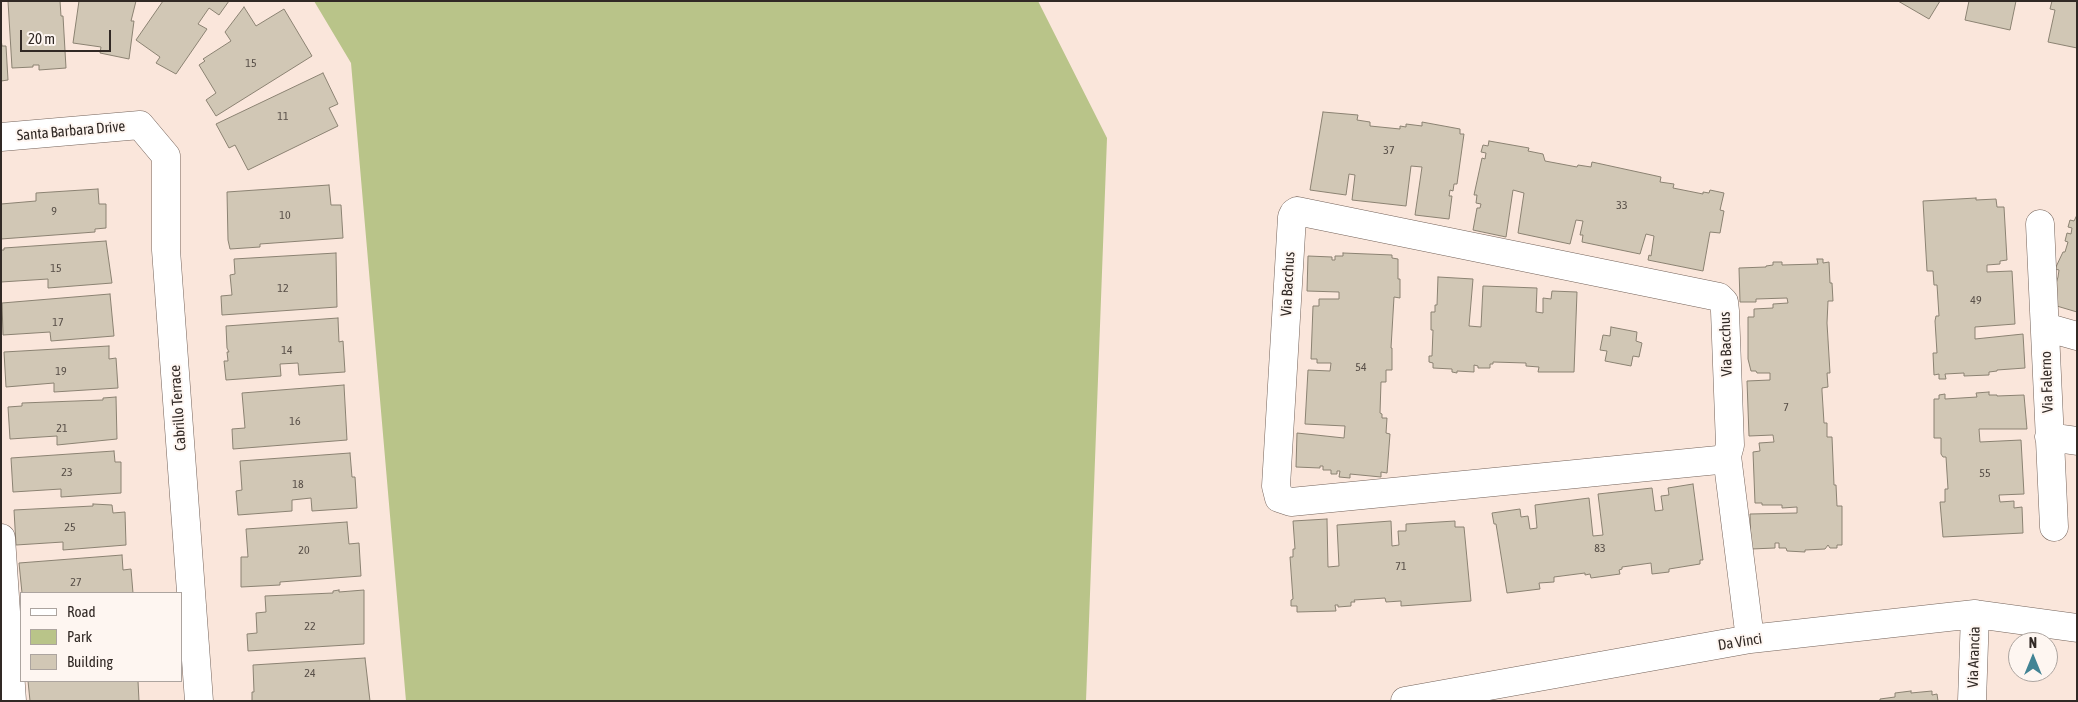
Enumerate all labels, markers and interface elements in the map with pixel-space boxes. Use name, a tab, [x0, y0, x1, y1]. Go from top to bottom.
scale bar	[22, 20, 114, 52]
text: 20 m	[28, 30, 55, 47]
house number: 15	[245, 56, 257, 70]
house number: 11	[277, 109, 289, 123]
street label: Santa Barbara Drive	[16, 117, 126, 145]
house number: 37	[1383, 143, 1395, 157]
house number: 33	[1616, 198, 1628, 212]
house number: 9	[51, 204, 57, 218]
house number: 10	[279, 208, 291, 222]
street label: Via Bacchus	[1277, 251, 1299, 317]
house number: 15	[50, 261, 62, 275]
house number: 12	[277, 281, 289, 295]
house number: 49	[1970, 293, 1982, 307]
street label: Via Bacchus	[1716, 311, 1736, 377]
house number: 17	[52, 315, 64, 329]
house number: 14	[281, 343, 293, 357]
street label: Via Falerno	[2037, 351, 2057, 413]
house number: 54	[1355, 360, 1367, 374]
house number: 19	[55, 364, 67, 378]
street label: Cabrillo Terrace	[166, 364, 190, 452]
house number: 7	[1783, 400, 1789, 414]
house number: 16	[289, 414, 301, 428]
house number: 21	[56, 421, 68, 435]
house number: 23	[61, 465, 73, 479]
house number: 55	[1979, 466, 1991, 480]
house number: 18	[292, 477, 304, 491]
house number: 25	[64, 520, 76, 534]
house number: 83	[1594, 541, 1606, 555]
house number: 20	[298, 543, 310, 557]
house number: 71	[1395, 559, 1407, 573]
house number: 27	[70, 575, 82, 589]
legend	[20, 592, 182, 682]
text: Road	[67, 603, 96, 620]
house number: 22	[304, 619, 316, 633]
street label: Via Arancia	[1964, 626, 1984, 688]
text: Park	[67, 628, 92, 645]
street label: Da Vinci	[1717, 630, 1763, 654]
north arrow	[2008, 632, 2058, 682]
text: N	[2029, 635, 2037, 651]
text: Building	[67, 653, 113, 670]
house number: 24	[304, 666, 316, 680]

